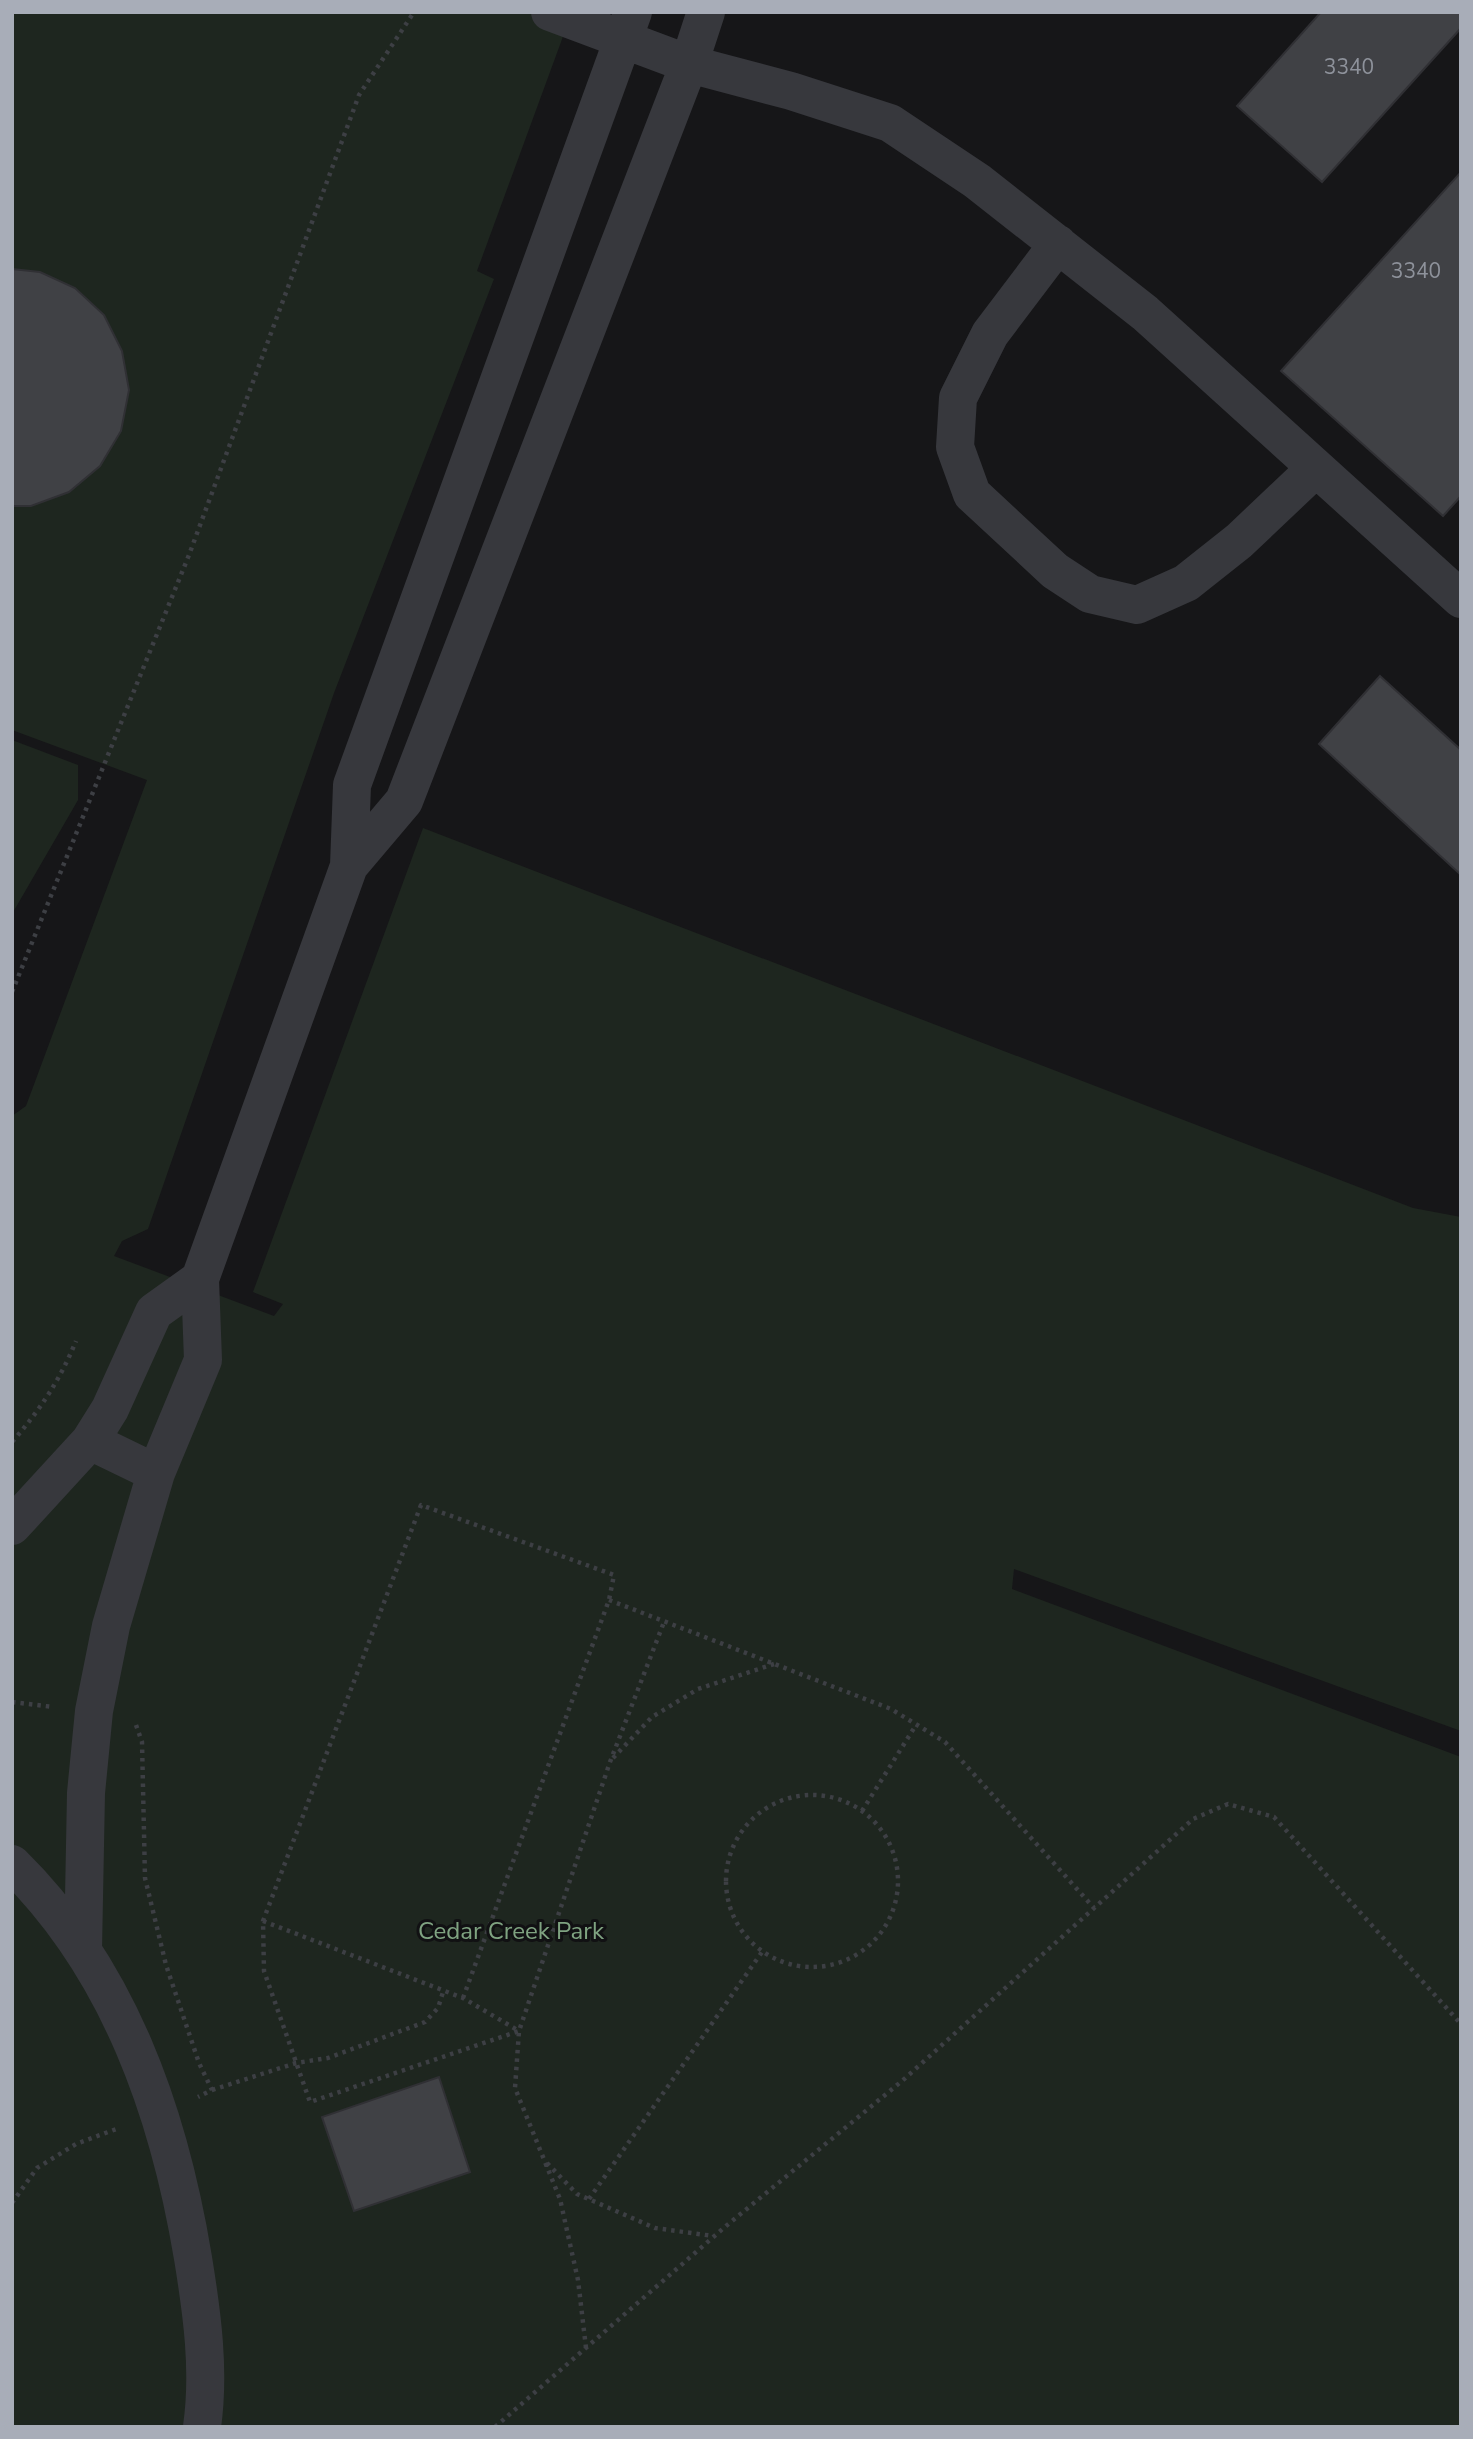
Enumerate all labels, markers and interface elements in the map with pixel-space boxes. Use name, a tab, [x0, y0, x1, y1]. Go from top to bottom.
house number: 3340	[1324, 53, 1374, 81]
house number: 3340	[1391, 257, 1441, 285]
park label: Cedar Creek Park	[418, 1915, 605, 1947]

